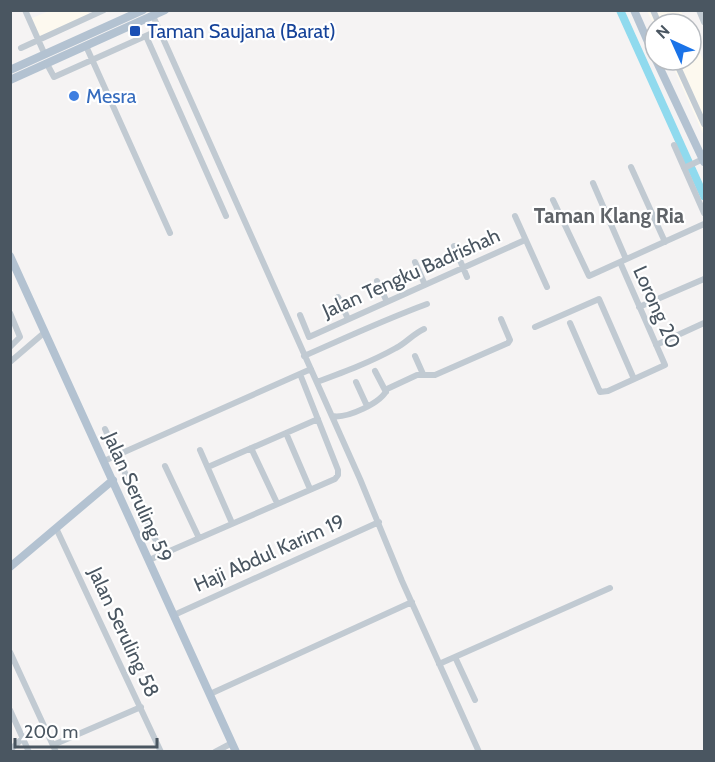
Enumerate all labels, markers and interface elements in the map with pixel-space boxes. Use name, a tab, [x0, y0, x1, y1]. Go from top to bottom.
north arrow	[643, 12, 703, 72]
place label: Taman Saujana (Barat)	[147, 19, 336, 43]
text: N	[652, 21, 673, 42]
marker: Taman Saujana (Barat)	[128, 24, 142, 38]
place label: Mesra	[86, 84, 137, 108]
marker: Mesra	[67, 89, 81, 103]
district label: Taman Klang Ria	[534, 203, 685, 228]
street label: Jalan Tengku Badrishah	[318, 223, 503, 323]
street label: Lorong 20	[628, 262, 686, 352]
street label: Jalan Seruling 59	[98, 427, 177, 566]
street label: Haji Abdul Karim 19	[190, 509, 348, 597]
street label: Jalan Seruling 58	[83, 562, 165, 701]
scale bar	[15, 711, 158, 749]
text: 200 m	[24, 721, 78, 743]

